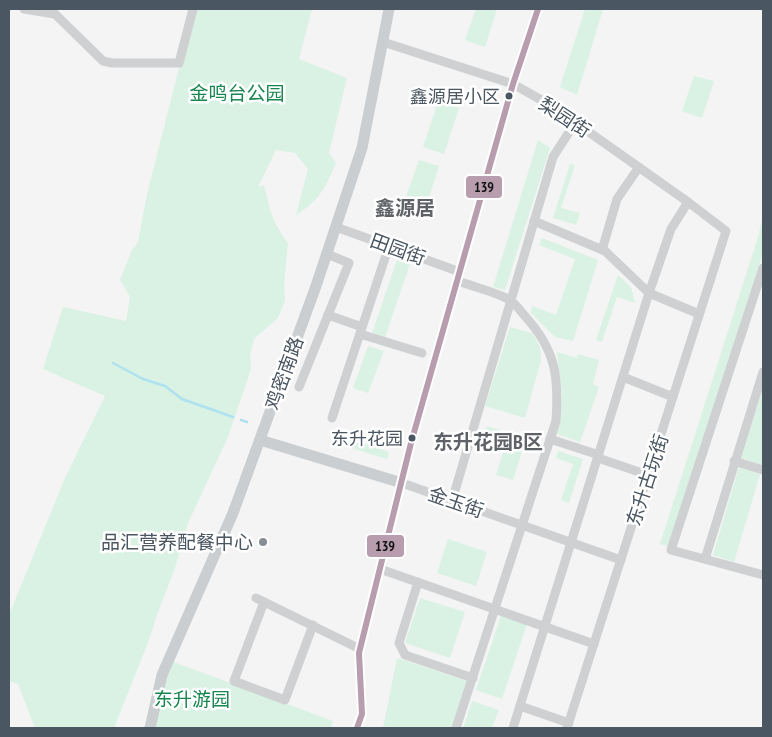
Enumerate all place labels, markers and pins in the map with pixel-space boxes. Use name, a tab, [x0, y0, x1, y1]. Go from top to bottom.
place label: 鑫源居小区	[410, 85, 500, 108]
marker: 鑫源居小区	[504, 91, 514, 101]
place label: 东升花园	[331, 427, 403, 450]
marker: 东升花园	[407, 433, 417, 443]
place label: 品汇营养配餐中心	[101, 530, 253, 554]
marker: 品汇营养配餐中心	[257, 536, 269, 548]

